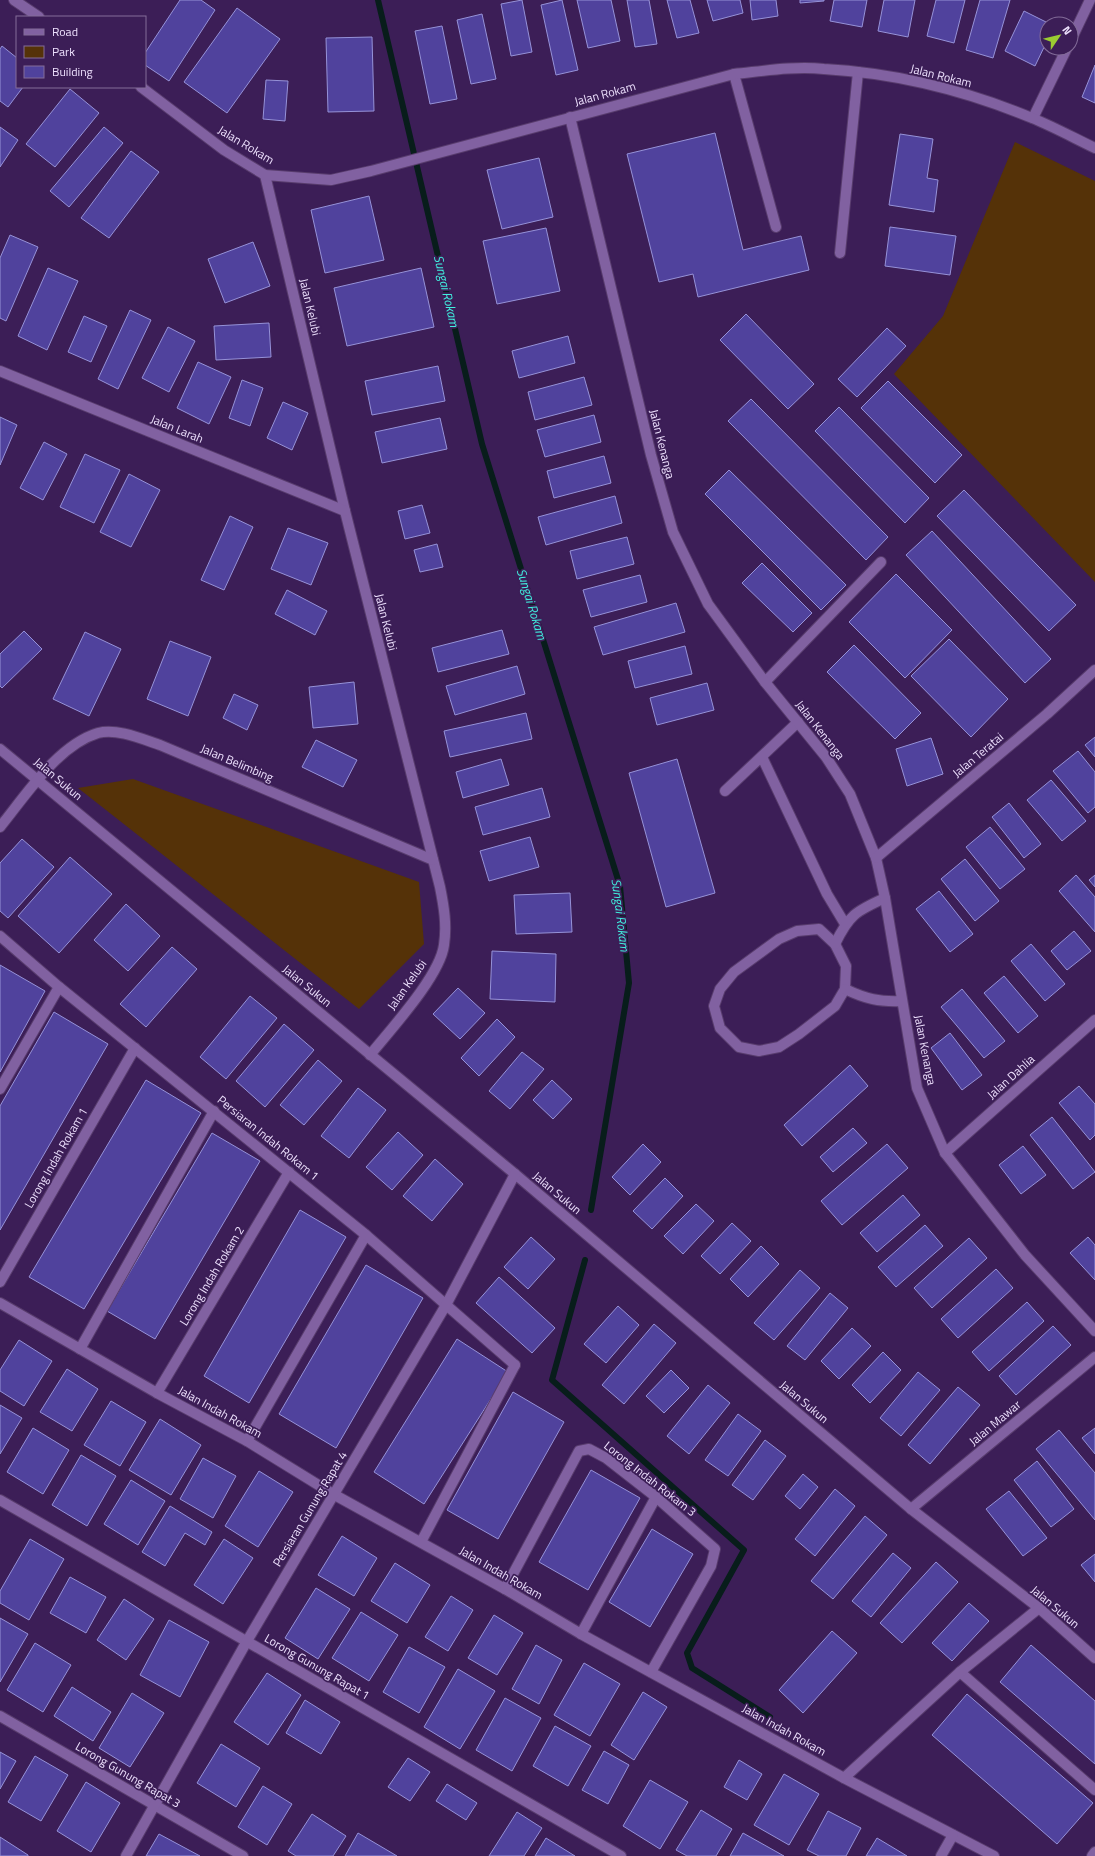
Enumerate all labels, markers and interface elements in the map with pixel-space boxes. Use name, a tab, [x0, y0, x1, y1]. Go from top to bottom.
legend	[16, 16, 146, 88]
north arrow	[1039, 16, 1079, 56]
text: Road	[52, 22, 78, 41]
text: N	[1058, 23, 1076, 38]
text: Park	[52, 42, 75, 61]
street label: Jalan Rokam	[908, 59, 974, 92]
text: Building	[52, 62, 93, 81]
street label: Jalan Rokam	[572, 76, 638, 111]
street label: Jalan Rokam	[214, 120, 278, 169]
water label: Sungai Rokam	[429, 253, 465, 330]
street label: Jalan Kelubi	[295, 276, 326, 337]
street label: Jalan Kenanga	[645, 407, 680, 481]
street label: Jalan Larah	[148, 409, 207, 448]
water label: Sungai Rokam	[512, 566, 553, 643]
street label: Jalan Kelubi	[370, 591, 403, 652]
street label: Jalan Kenanga	[791, 696, 850, 764]
street label: Jalan Teratai	[948, 728, 1007, 782]
street label: Jalan Belimbing	[198, 739, 277, 786]
street label: Jalan Sukun	[30, 752, 87, 805]
water label: Sungai Rokam	[607, 877, 636, 954]
street label: Jalan Kelubi	[382, 955, 431, 1014]
street label: Jalan Sukun	[278, 960, 336, 1011]
street label: Jalan Kenanga	[909, 1013, 942, 1087]
street label: Jalan Dahlia	[982, 1050, 1039, 1103]
street label: Persiaran Indah Rokam 1	[213, 1090, 323, 1185]
street label: Lorong Indah Rokam 1	[19, 1104, 92, 1212]
street label: Jalan Sukun	[529, 1166, 586, 1219]
street label: Lorong Indah Rokam 2	[174, 1222, 249, 1329]
street label: Jalan Sukun	[776, 1375, 833, 1428]
street label: Jalan Indah Rokam	[175, 1381, 266, 1443]
street label: Jalan Mawar	[965, 1395, 1025, 1450]
street label: Lorong Indah Rokam 3	[600, 1436, 701, 1521]
street label: Persiaran Gunung Rapat 4	[267, 1447, 352, 1570]
street label: Jalan Indah Rokam	[456, 1541, 547, 1604]
street label: Jalan Sukun	[1027, 1580, 1084, 1633]
street label: Lorong Gunung Rapat 1	[261, 1629, 373, 1704]
street label: Jalan Indah Rokam	[739, 1699, 830, 1761]
street label: Lorong Gunung Rapat 3	[72, 1737, 184, 1812]

